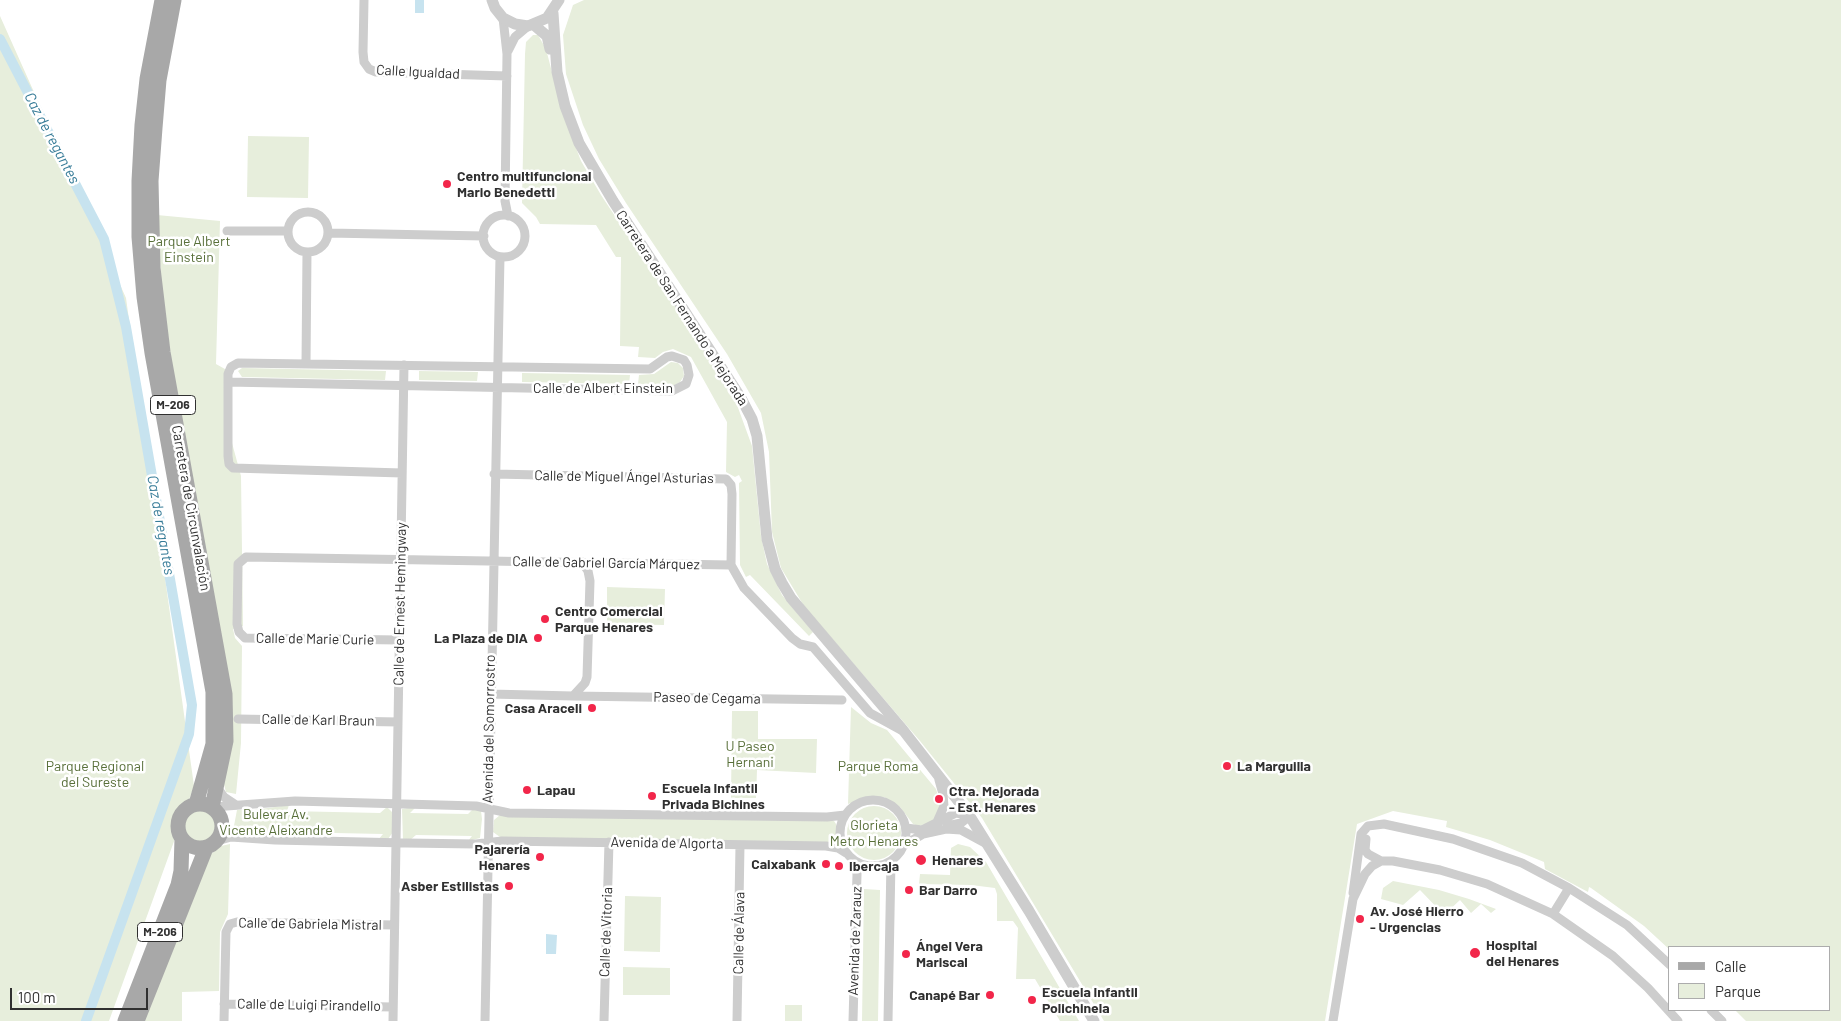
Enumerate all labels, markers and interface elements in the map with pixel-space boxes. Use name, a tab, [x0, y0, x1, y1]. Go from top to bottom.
street label: Calle Igualdad	[376, 61, 460, 83]
water label: Caz de regantes	[20, 89, 84, 187]
place label: Centro multifuncional Mario Benedetti	[457, 168, 592, 200]
marker: Centro multifuncional Mario Benedetti	[441, 178, 453, 190]
street label: Carretera de San Fernando a Mejorada	[612, 207, 752, 409]
park label: Parque Albert Einstein	[148, 233, 230, 266]
street label: Calle de Albert Einstein	[533, 380, 673, 396]
road number: M-206	[150, 396, 196, 414]
street label: Carretera de Circunvalación	[168, 424, 214, 592]
street label: Calle de Miguel Ángel Asturias	[534, 467, 714, 487]
water label: Caz de regantes	[143, 474, 179, 576]
street label: Calle de Ernest Hemingway	[390, 522, 410, 686]
street label: Calle de Gabriel García Márquez	[512, 553, 700, 573]
place label: Centro Comercial Parque Henares	[555, 603, 663, 636]
marker: Centro Comercial Parque Henares	[539, 613, 551, 625]
street label: Calle de Marie Curie	[256, 630, 374, 648]
place label: La Plaza de DIA	[434, 630, 528, 646]
marker: La Plaza de DIA	[532, 632, 544, 644]
street label: Avenida del Somorrostro	[479, 654, 499, 804]
street label: Paseo de Cegama	[653, 689, 761, 707]
place label: Casa Araceli	[505, 700, 582, 716]
marker: Casa Araceli	[586, 702, 598, 714]
street label: Calle de Karl Braun	[261, 711, 375, 729]
park label: U Paseo Hernani	[725, 738, 775, 770]
park label: Parque Regional del Sureste	[46, 758, 144, 790]
park label: Parque Roma	[838, 758, 918, 774]
place label: La Marguilla	[1237, 758, 1311, 774]
marker: La Marguilla	[1221, 760, 1233, 772]
place label: Escuela Infantil Privada Bichines	[662, 780, 765, 812]
place label: Lapau	[537, 782, 575, 798]
place label: Ctra. Mejorada - Est. Henares	[949, 783, 1039, 816]
marker: Lapau	[521, 784, 533, 796]
marker: Escuela Infantil Privada Bichines	[646, 790, 658, 802]
marker: Ctra. Mejorada - Est. Henares	[933, 793, 945, 805]
park label: Bulevar Av. Vicente Aleixandre	[219, 806, 333, 839]
park label: Glorieta Metro Henares	[830, 817, 918, 850]
street label: Avenida de Algorta	[610, 834, 724, 852]
place label: Pajarería Henares	[475, 841, 530, 874]
marker: Pajarería Henares	[534, 851, 546, 863]
place label: Henares	[932, 852, 983, 868]
marker: Henares	[914, 853, 928, 867]
place label: Caixabank	[751, 856, 816, 872]
marker: Caixabank	[820, 858, 832, 870]
place label: Ibercaja	[849, 858, 899, 874]
marker: Ibercaja	[833, 860, 845, 872]
place label: Asber Estilistas	[401, 878, 499, 894]
marker: Asber Estilistas	[503, 880, 515, 892]
place label: Bar Darro	[919, 882, 978, 898]
marker: Bar Darro	[903, 884, 915, 896]
street label: Avenida de Zarauz	[845, 886, 865, 996]
street label: Calle de Vitoria	[596, 887, 616, 977]
street label: Calle de Álava	[730, 892, 748, 974]
place label: Av. José Hierro - Urgencias	[1370, 903, 1464, 936]
marker: Av. José Hierro - Urgencias	[1354, 913, 1366, 925]
street label: Calle de Gabriela Mistral	[238, 914, 382, 934]
road number: M-206	[138, 922, 182, 942]
place label: Hospital del Henares	[1486, 937, 1559, 970]
place label: Ángel Vera Mariscal	[916, 938, 983, 970]
marker: Hospital del Henares	[1468, 946, 1482, 960]
legend	[1668, 946, 1831, 1011]
marker: Ángel Vera Mariscal	[900, 948, 912, 960]
text: Calle	[1715, 957, 1747, 975]
scale bar	[12, 978, 150, 1010]
text: Parque	[1715, 982, 1761, 1000]
place label: Escuela Infantil Polichinela	[1042, 984, 1138, 1016]
place label: Canapé Bar	[909, 987, 980, 1003]
text: 100 m	[18, 988, 56, 1006]
marker: Canapé Bar	[984, 989, 996, 1001]
marker: Escuela Infantil Polichinela	[1026, 994, 1038, 1006]
street label: Calle de Luigi Pirandello	[237, 995, 381, 1015]

